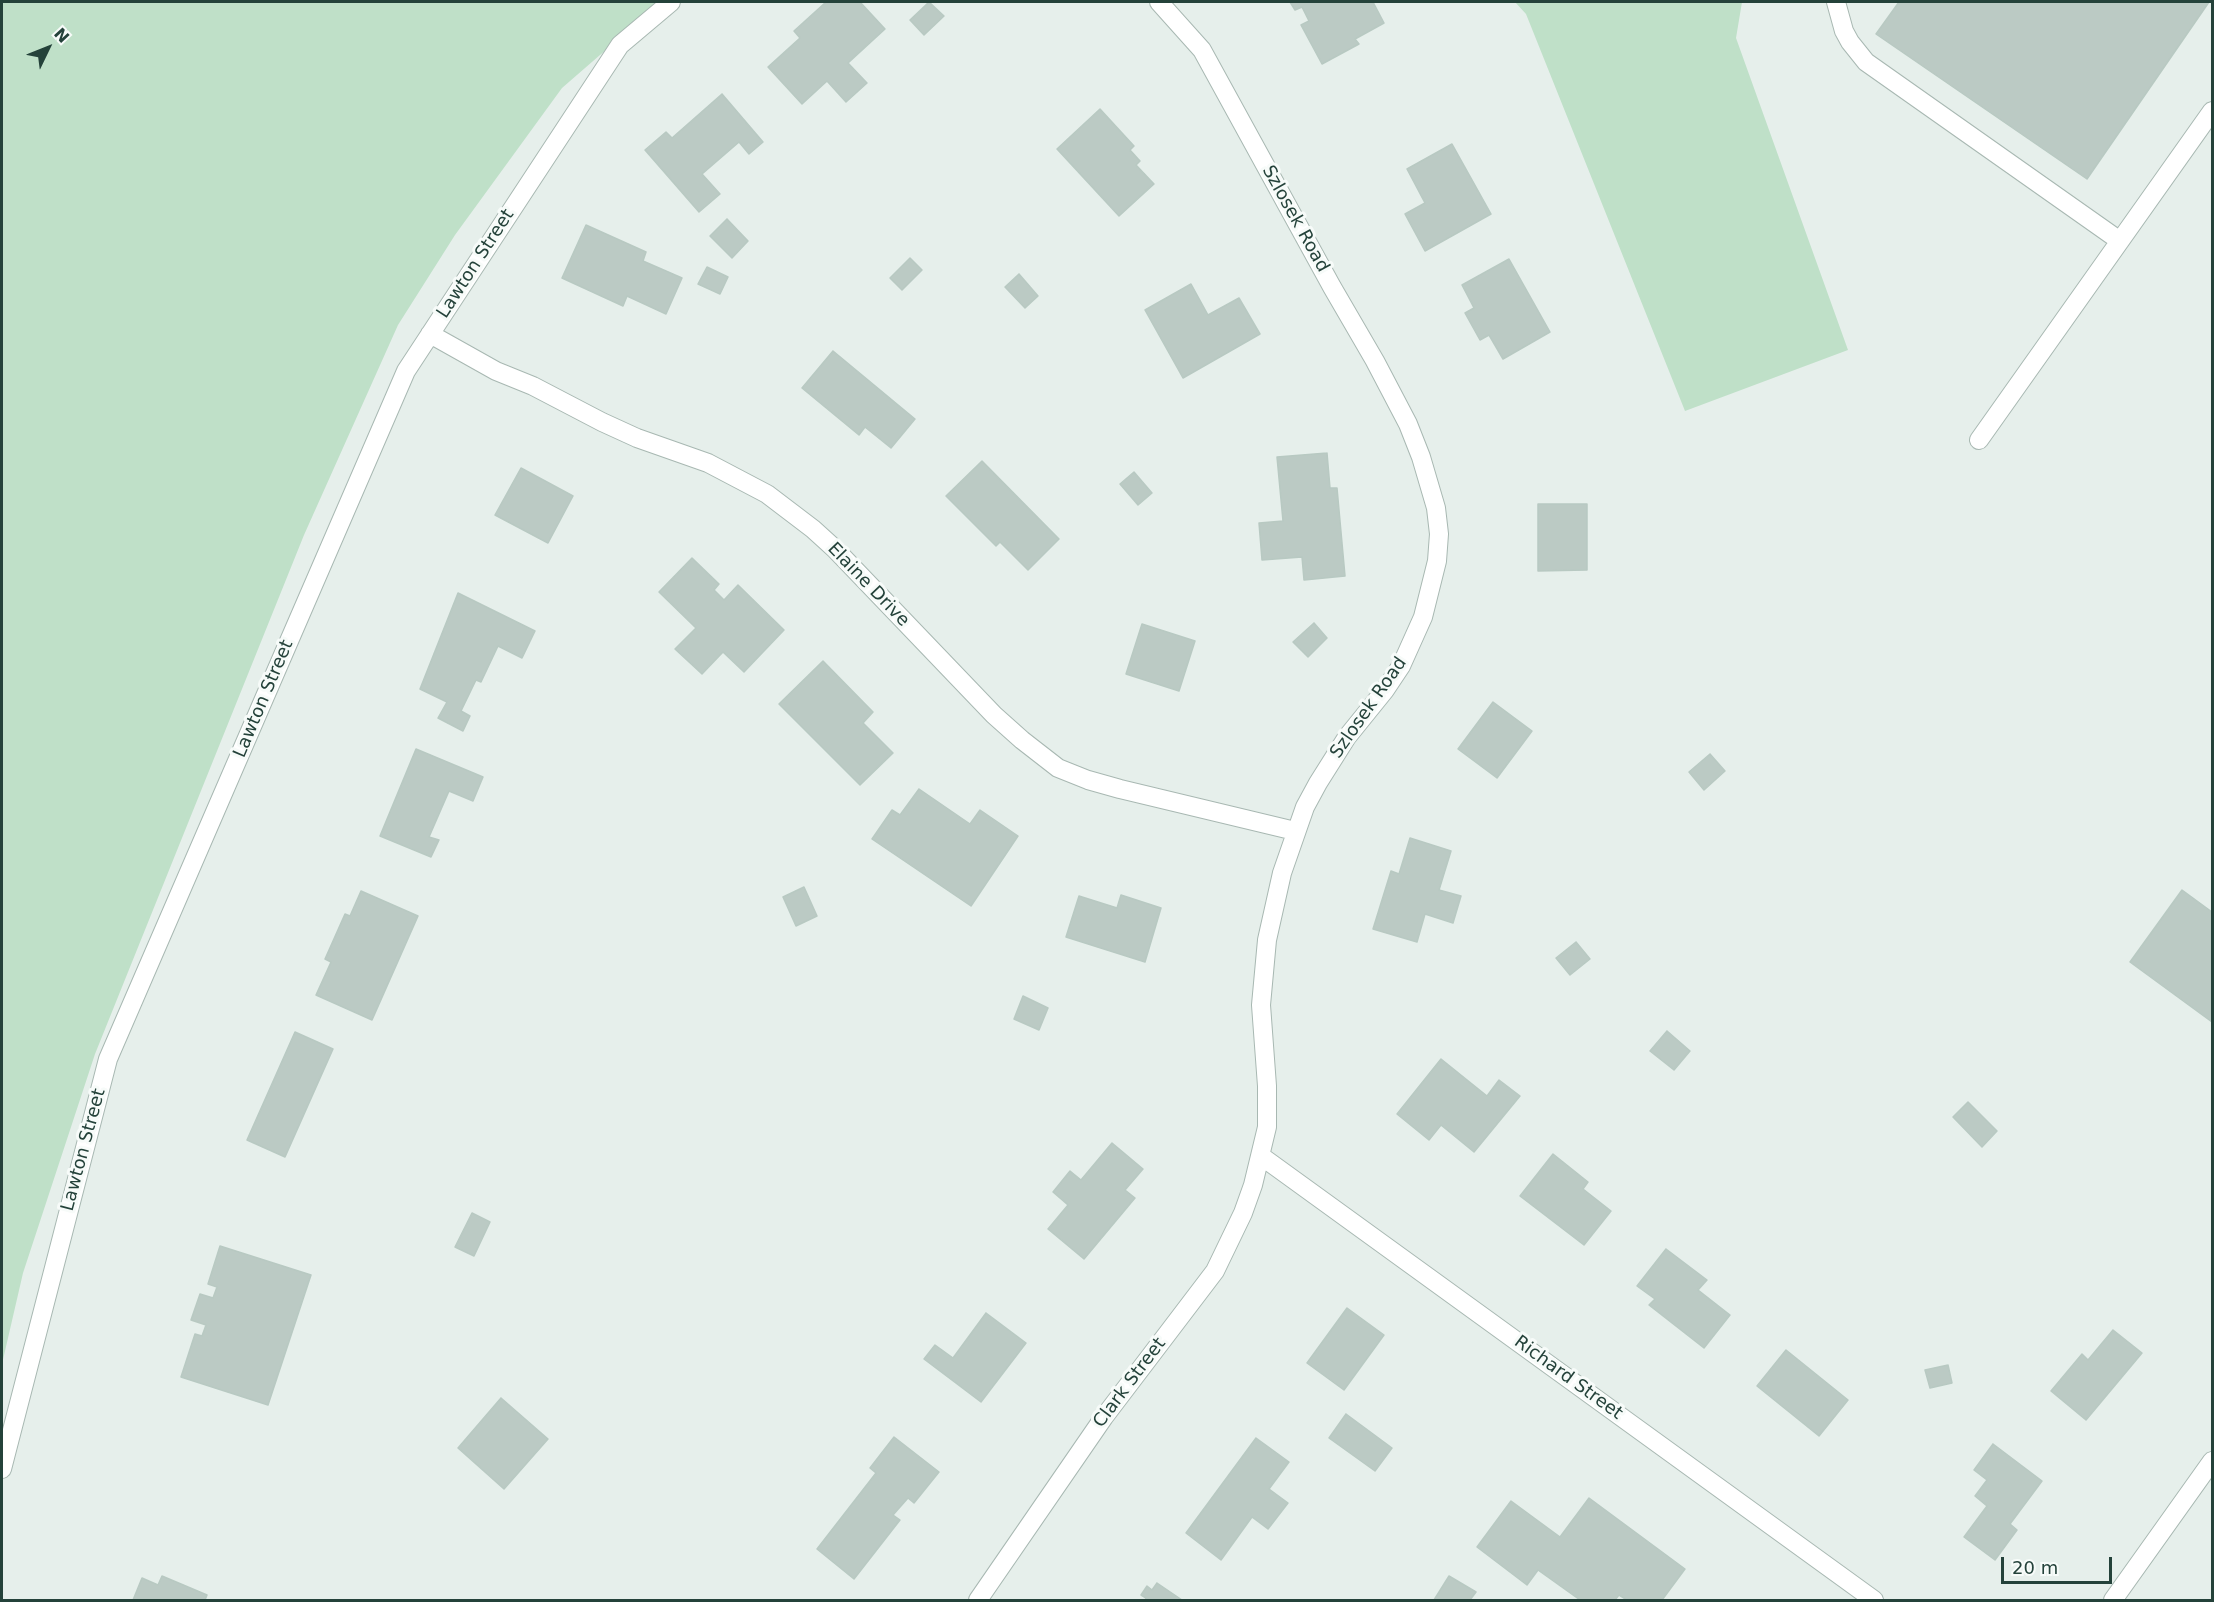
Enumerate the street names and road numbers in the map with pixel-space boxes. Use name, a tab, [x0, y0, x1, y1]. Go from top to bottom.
street label: Szlosek Road	[1257, 162, 1333, 276]
street label: Lawton Street	[433, 205, 519, 323]
street label: Elaine Drive	[823, 538, 913, 632]
street label: Lawton Street	[230, 637, 298, 761]
street label: Szlosek Road	[1326, 653, 1412, 763]
street label: Lawton Street	[57, 1087, 111, 1213]
street label: Richard Street	[1510, 1331, 1626, 1425]
street label: Clark Street	[1089, 1334, 1171, 1432]

